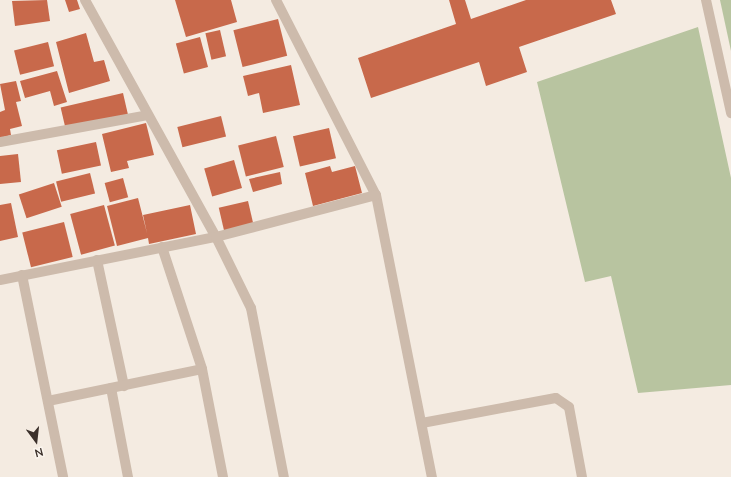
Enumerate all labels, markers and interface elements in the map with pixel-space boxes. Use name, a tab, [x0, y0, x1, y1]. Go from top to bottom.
north arrow	[16, 421, 56, 461]
text: N	[33, 445, 45, 460]

